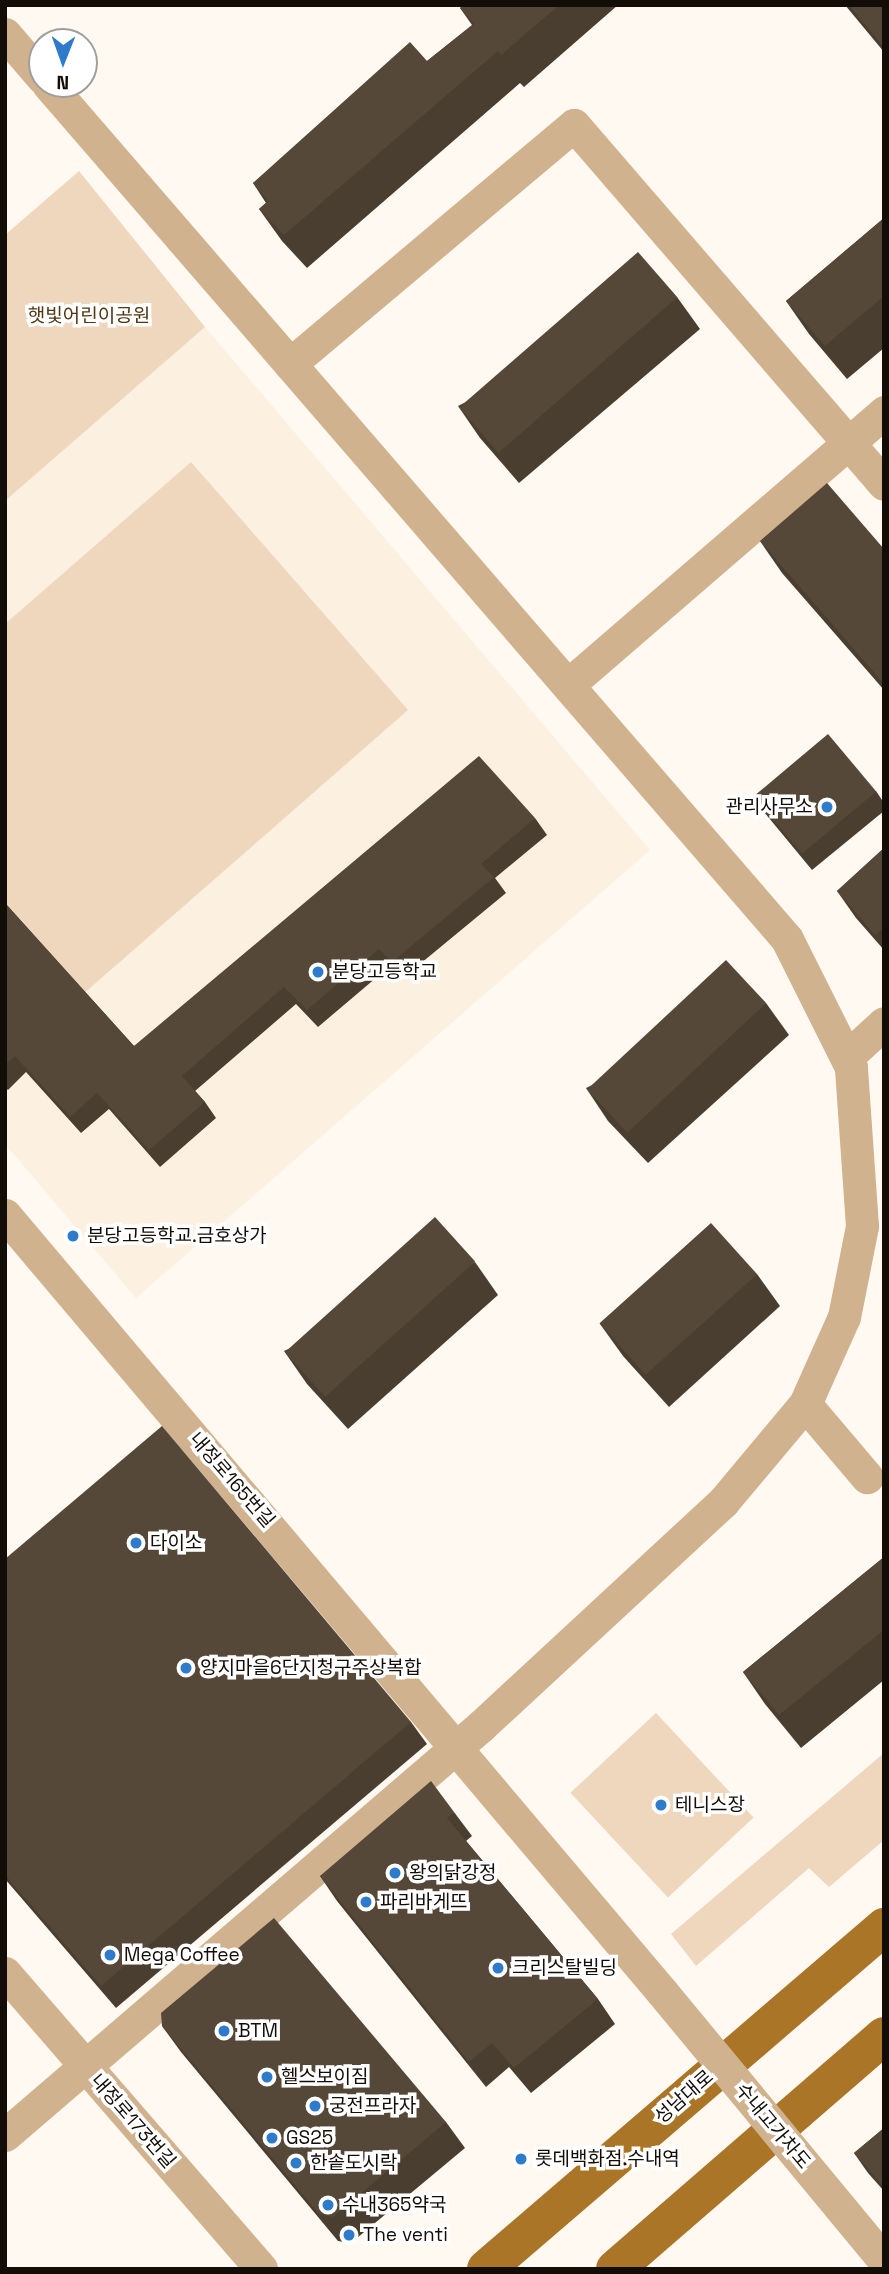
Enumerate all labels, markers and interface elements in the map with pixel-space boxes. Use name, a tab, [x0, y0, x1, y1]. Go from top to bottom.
north arrow	[28, 28, 98, 98]
text: N	[56, 70, 69, 95]
park label: 햇빛어린이공원	[28, 305, 150, 327]
place label: 관리사무소	[726, 796, 813, 818]
marker: 관리사무소	[819, 799, 835, 815]
place label: 분당고등학교	[332, 961, 437, 983]
marker: 분당고등학교	[310, 964, 326, 980]
place label: 분당고등학교.금호상가	[87, 1225, 267, 1247]
marker: 분당고등학교.금호상가	[65, 1228, 81, 1244]
street label: 내정로165번길	[185, 1428, 279, 1532]
place label: 다이소	[150, 1532, 202, 1554]
marker: 다이소	[128, 1535, 144, 1551]
place label: 양지마을6단지청구주상복합	[200, 1657, 421, 1679]
marker: 양지마을6단지청구주상복합	[178, 1660, 194, 1676]
place label: 테니스장	[675, 1794, 745, 1816]
marker: 테니스장	[653, 1797, 669, 1813]
place label: 왕의닭강정	[409, 1862, 496, 1884]
marker: 왕의닭강정	[387, 1865, 403, 1881]
place label: 파리바게뜨	[380, 1891, 467, 1913]
marker: 파리바게뜨	[358, 1894, 374, 1910]
place label: Mega Coffee	[124, 1944, 240, 1966]
marker: Mega Coffee	[102, 1947, 118, 1963]
place label: 크리스탈빌딩	[512, 1957, 617, 1979]
marker: 크리스탈빌딩	[490, 1960, 506, 1976]
place label: BTM	[238, 2020, 278, 2042]
marker: BTM	[216, 2023, 232, 2039]
street label: 성남대로	[650, 2065, 718, 2129]
place label: 헬스보이짐	[281, 2066, 368, 2088]
street label: 내정로173번길	[86, 2069, 180, 2173]
marker: 헬스보이짐	[259, 2069, 275, 2085]
street label: 수내고가차도	[731, 2079, 815, 2173]
place label: 궁전프라자	[329, 2095, 416, 2117]
marker: 궁전프라자	[307, 2098, 323, 2114]
place label: GS25	[286, 2127, 333, 2149]
marker: GS25	[264, 2130, 280, 2146]
place label: 롯데백화점.수내역	[535, 2148, 680, 2170]
marker: 롯데백화점.수내역	[513, 2151, 529, 2167]
place label: 한솥도시락	[310, 2152, 397, 2174]
marker: 한솥도시락	[288, 2155, 304, 2171]
place label: 수내365약국	[342, 2194, 446, 2216]
marker: 수내365약국	[320, 2197, 336, 2213]
place label: The venti	[363, 2224, 448, 2246]
marker: The venti	[341, 2227, 357, 2243]

